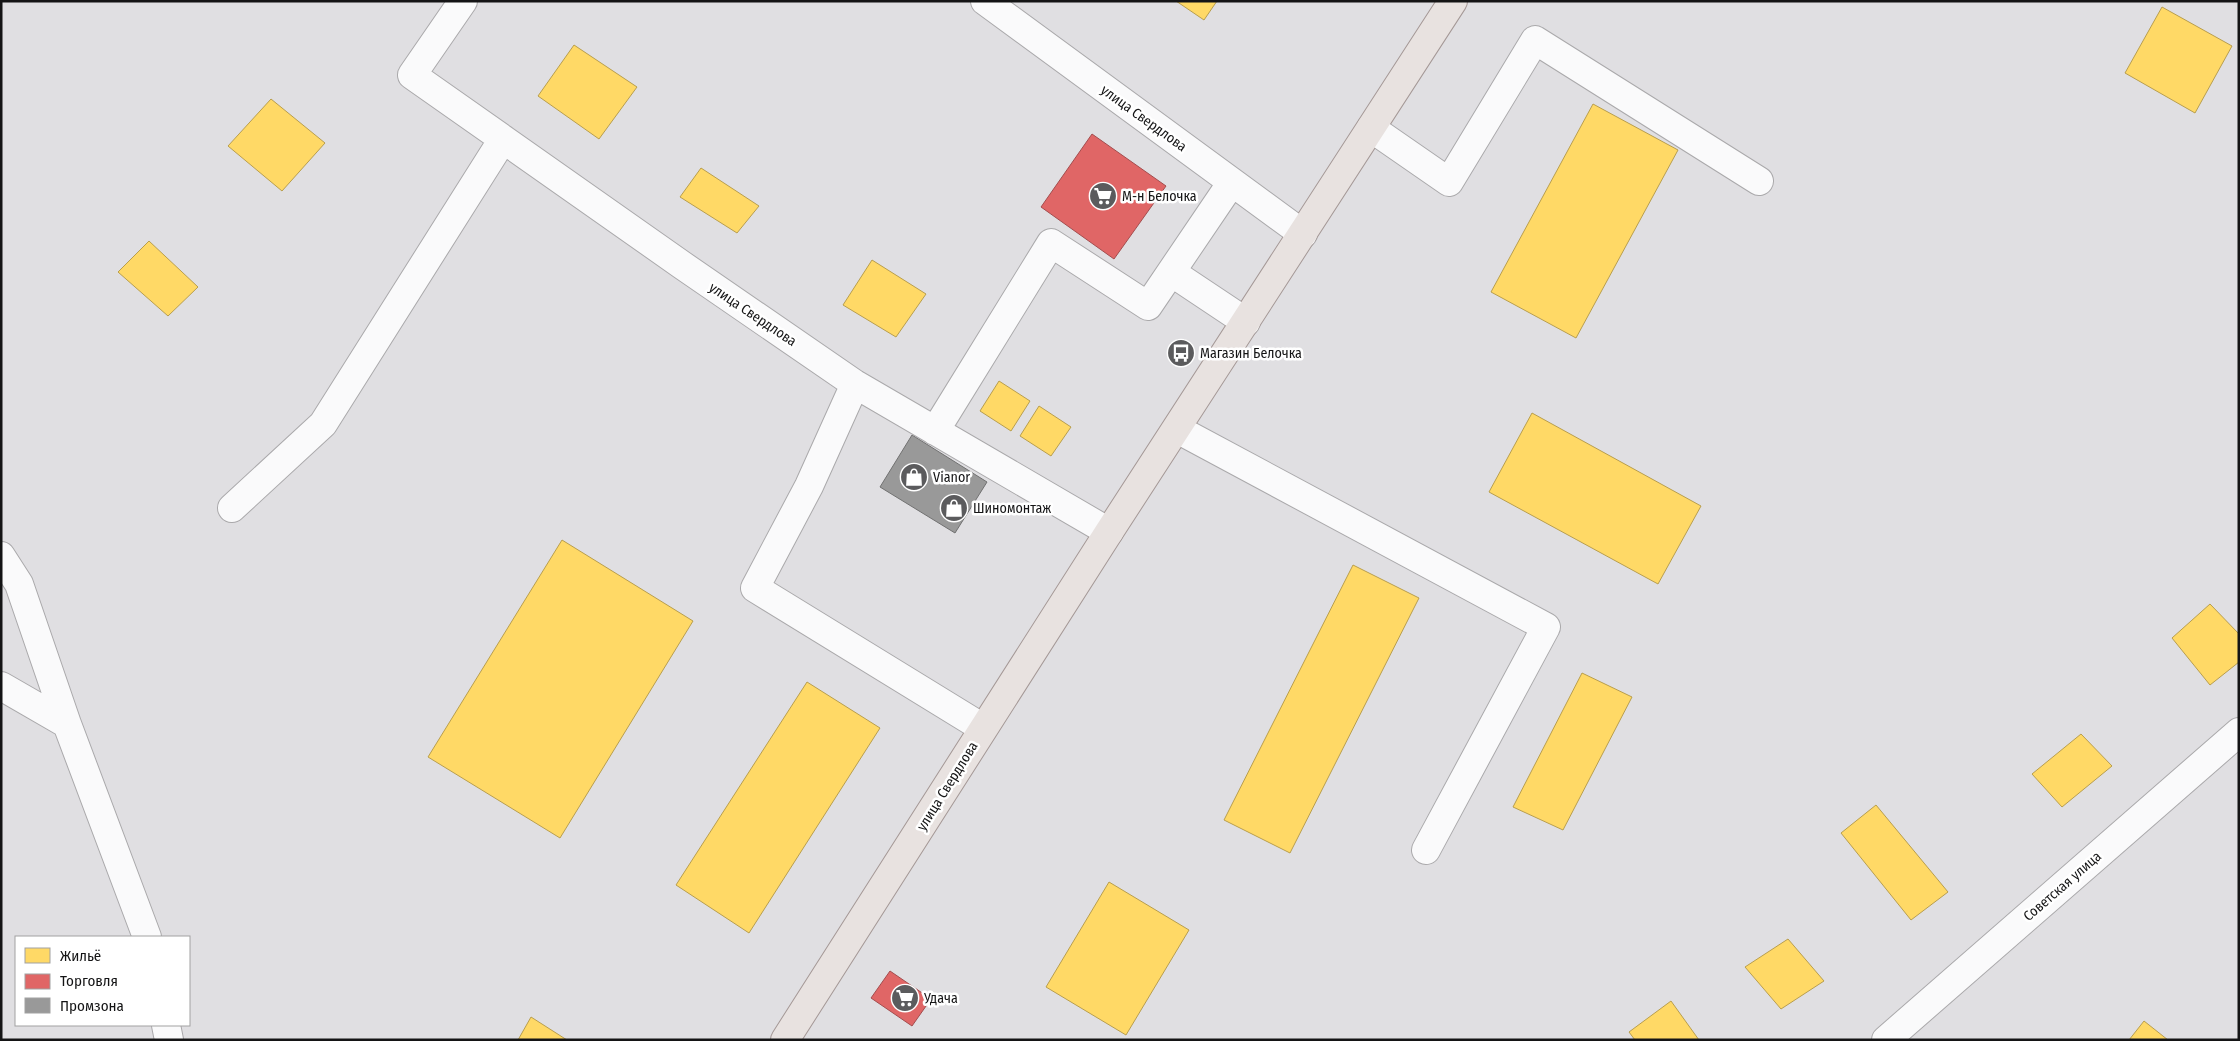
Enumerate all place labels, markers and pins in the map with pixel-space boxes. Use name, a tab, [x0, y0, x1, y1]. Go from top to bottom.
supermarket icon: М-н Белочка	[1088, 181, 1118, 211]
place label: М-н Белочка	[1122, 188, 1197, 205]
bus stop icon: Магазин Белочка	[1166, 338, 1196, 368]
place label: Магазин Белочка	[1200, 345, 1302, 362]
shop icon: Vianor	[899, 462, 929, 492]
place label: Vianor	[933, 469, 970, 486]
shop icon: Шиномонтаж	[939, 493, 969, 523]
place label: Шиномонтаж	[973, 500, 1051, 517]
supermarket icon: Удача	[890, 983, 920, 1013]
place label: Удача	[923, 990, 958, 1007]

